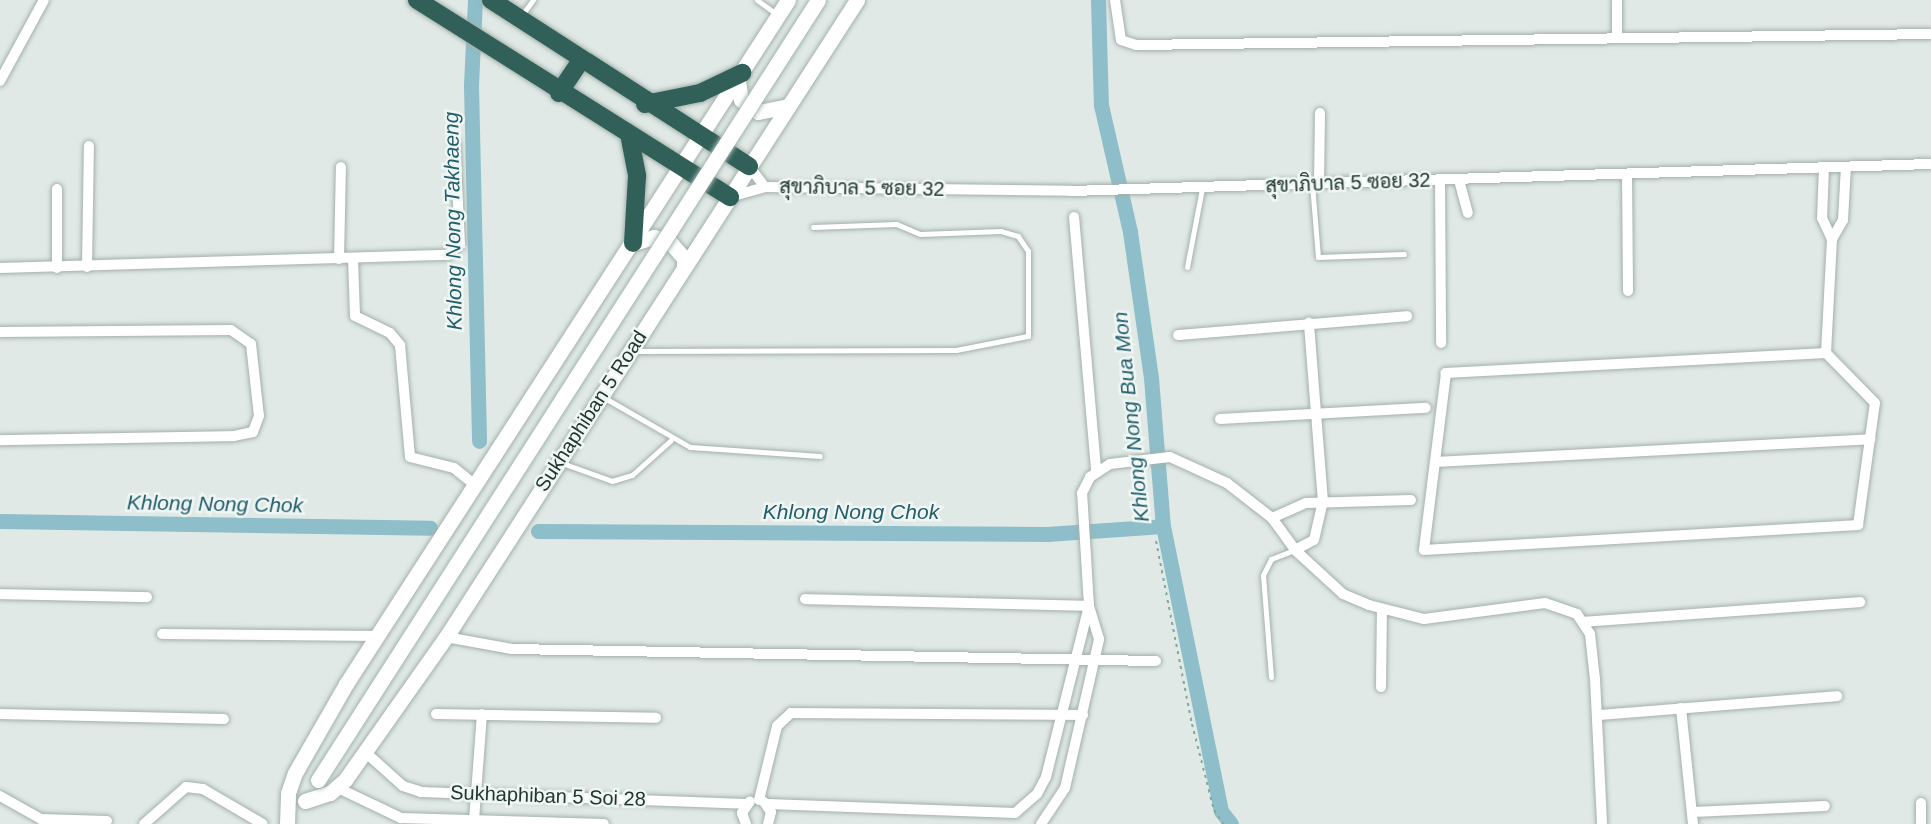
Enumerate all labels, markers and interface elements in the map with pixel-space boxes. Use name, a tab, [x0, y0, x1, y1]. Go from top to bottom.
water label: Khlong Nong Takhaeng	[438, 111, 468, 331]
street label: สุขาภิบาล 5 ซอย 32	[1265, 168, 1431, 198]
street label: สุขาภิบาล 5 ซอย 32	[779, 175, 945, 201]
water label: Khlong Nong Bua Mon	[1107, 311, 1155, 523]
street label: Sukhaphiban 5 Road	[530, 326, 652, 496]
water label: Khlong Nong Chok	[127, 490, 303, 518]
water label: Khlong Nong Chok	[763, 499, 939, 525]
street label: Sukhaphiban 5 Soi 28	[450, 781, 646, 811]

